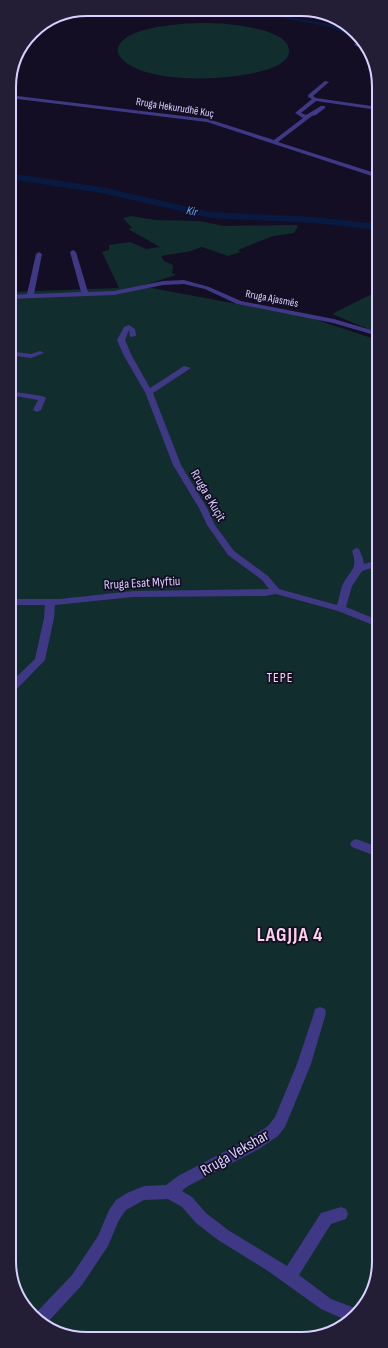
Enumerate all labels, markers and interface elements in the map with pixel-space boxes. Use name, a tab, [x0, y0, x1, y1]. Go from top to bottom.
street label: Rruga Hekurudhë Kuç	[135, 95, 215, 120]
water label: Kir	[185, 203, 199, 220]
street label: Rruga Ajasmës	[244, 287, 300, 310]
street label: Rruga e Kuçit	[187, 467, 229, 524]
street label: Rruga Esat Myftiu	[103, 573, 181, 593]
district label: TEPE	[266, 669, 294, 686]
district label: LAGJJA 4	[257, 923, 323, 947]
street label: Rruga Vekshar	[197, 1126, 273, 1181]

